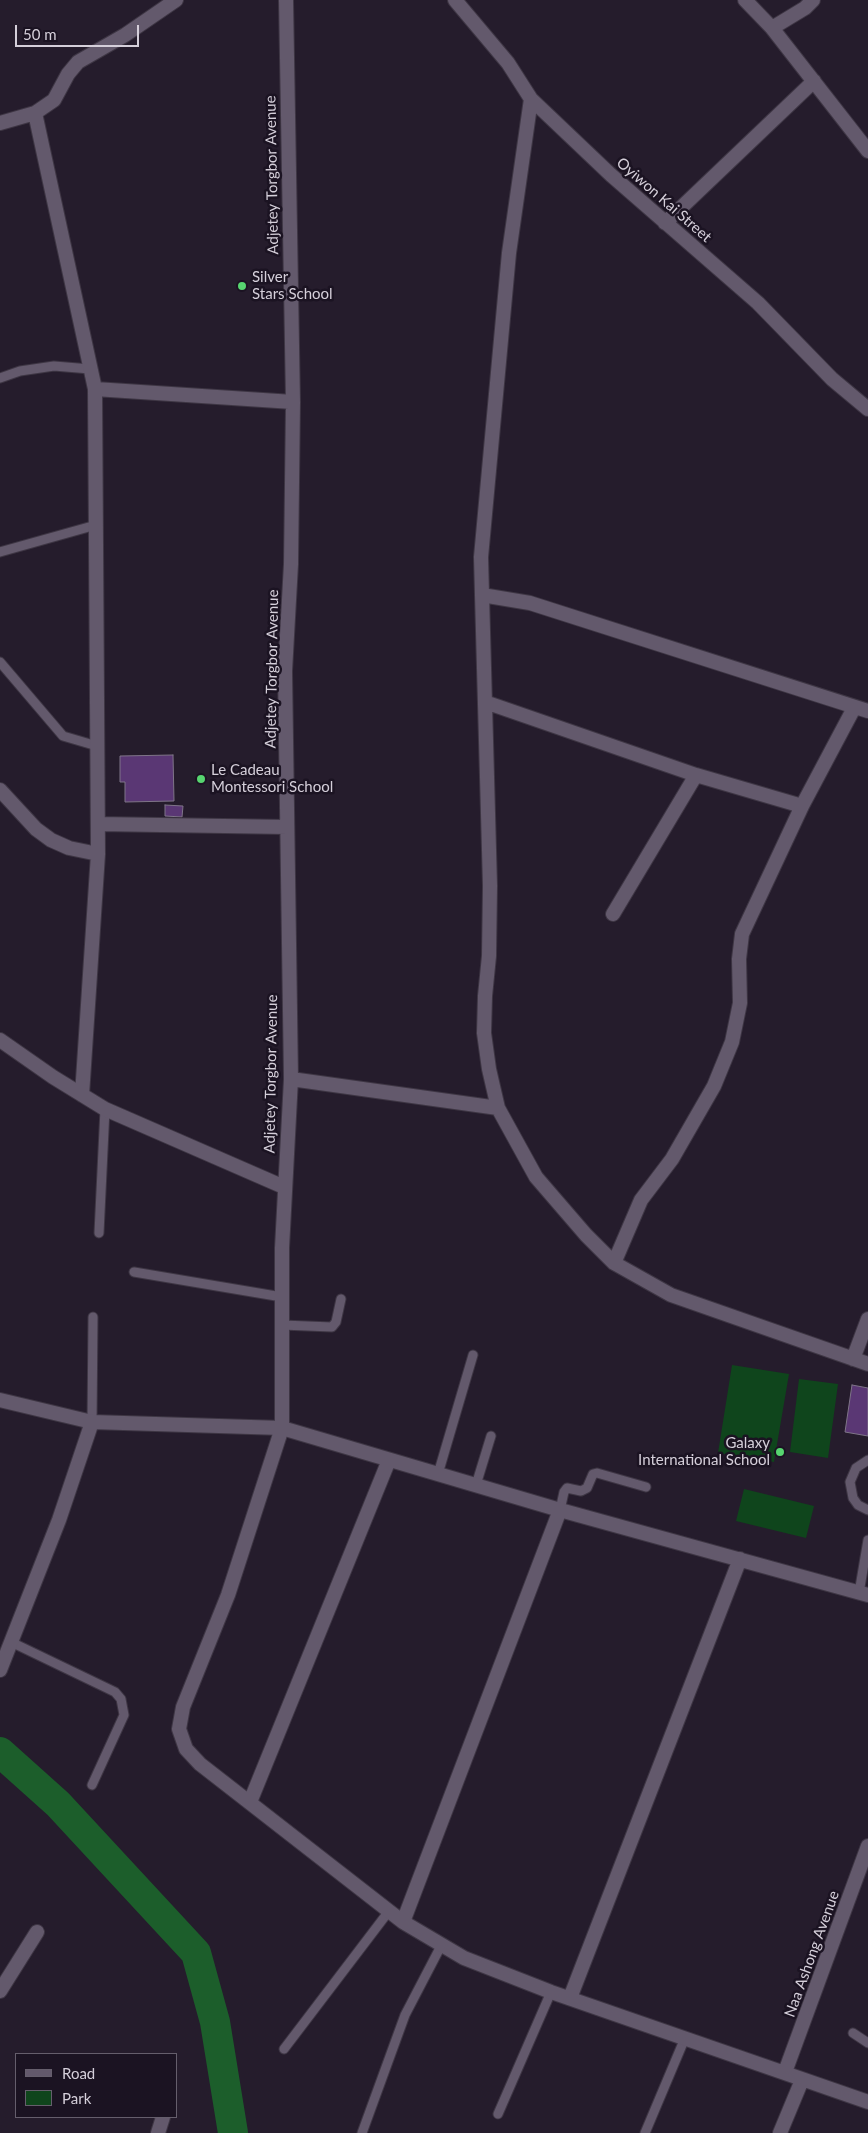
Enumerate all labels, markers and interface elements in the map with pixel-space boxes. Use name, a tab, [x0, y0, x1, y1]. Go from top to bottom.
scale bar	[18, 15, 141, 47]
text: 50 m	[23, 25, 57, 43]
street label: Adjetey Torgbor Avenue	[262, 95, 282, 255]
street label: Oyiwon Kai Street	[613, 154, 715, 246]
place label: Silver Stars School	[252, 268, 333, 303]
marker: Silver Stars School	[236, 280, 248, 292]
street label: Adjetey Torgbor Avenue	[262, 589, 282, 749]
place label: Le Cadeau Montessori School	[211, 761, 333, 796]
marker: Le Cadeau Montessori School	[195, 773, 207, 785]
street label: Adjetey Torgbor Avenue	[261, 994, 281, 1154]
place label: Galaxy International School	[638, 1434, 770, 1469]
marker: Galaxy International School	[774, 1446, 786, 1458]
street label: Naa Ashong Avenue	[781, 1888, 843, 2020]
legend	[15, 2053, 178, 2118]
text: Road	[62, 2064, 95, 2082]
text: Park	[62, 2089, 91, 2107]

